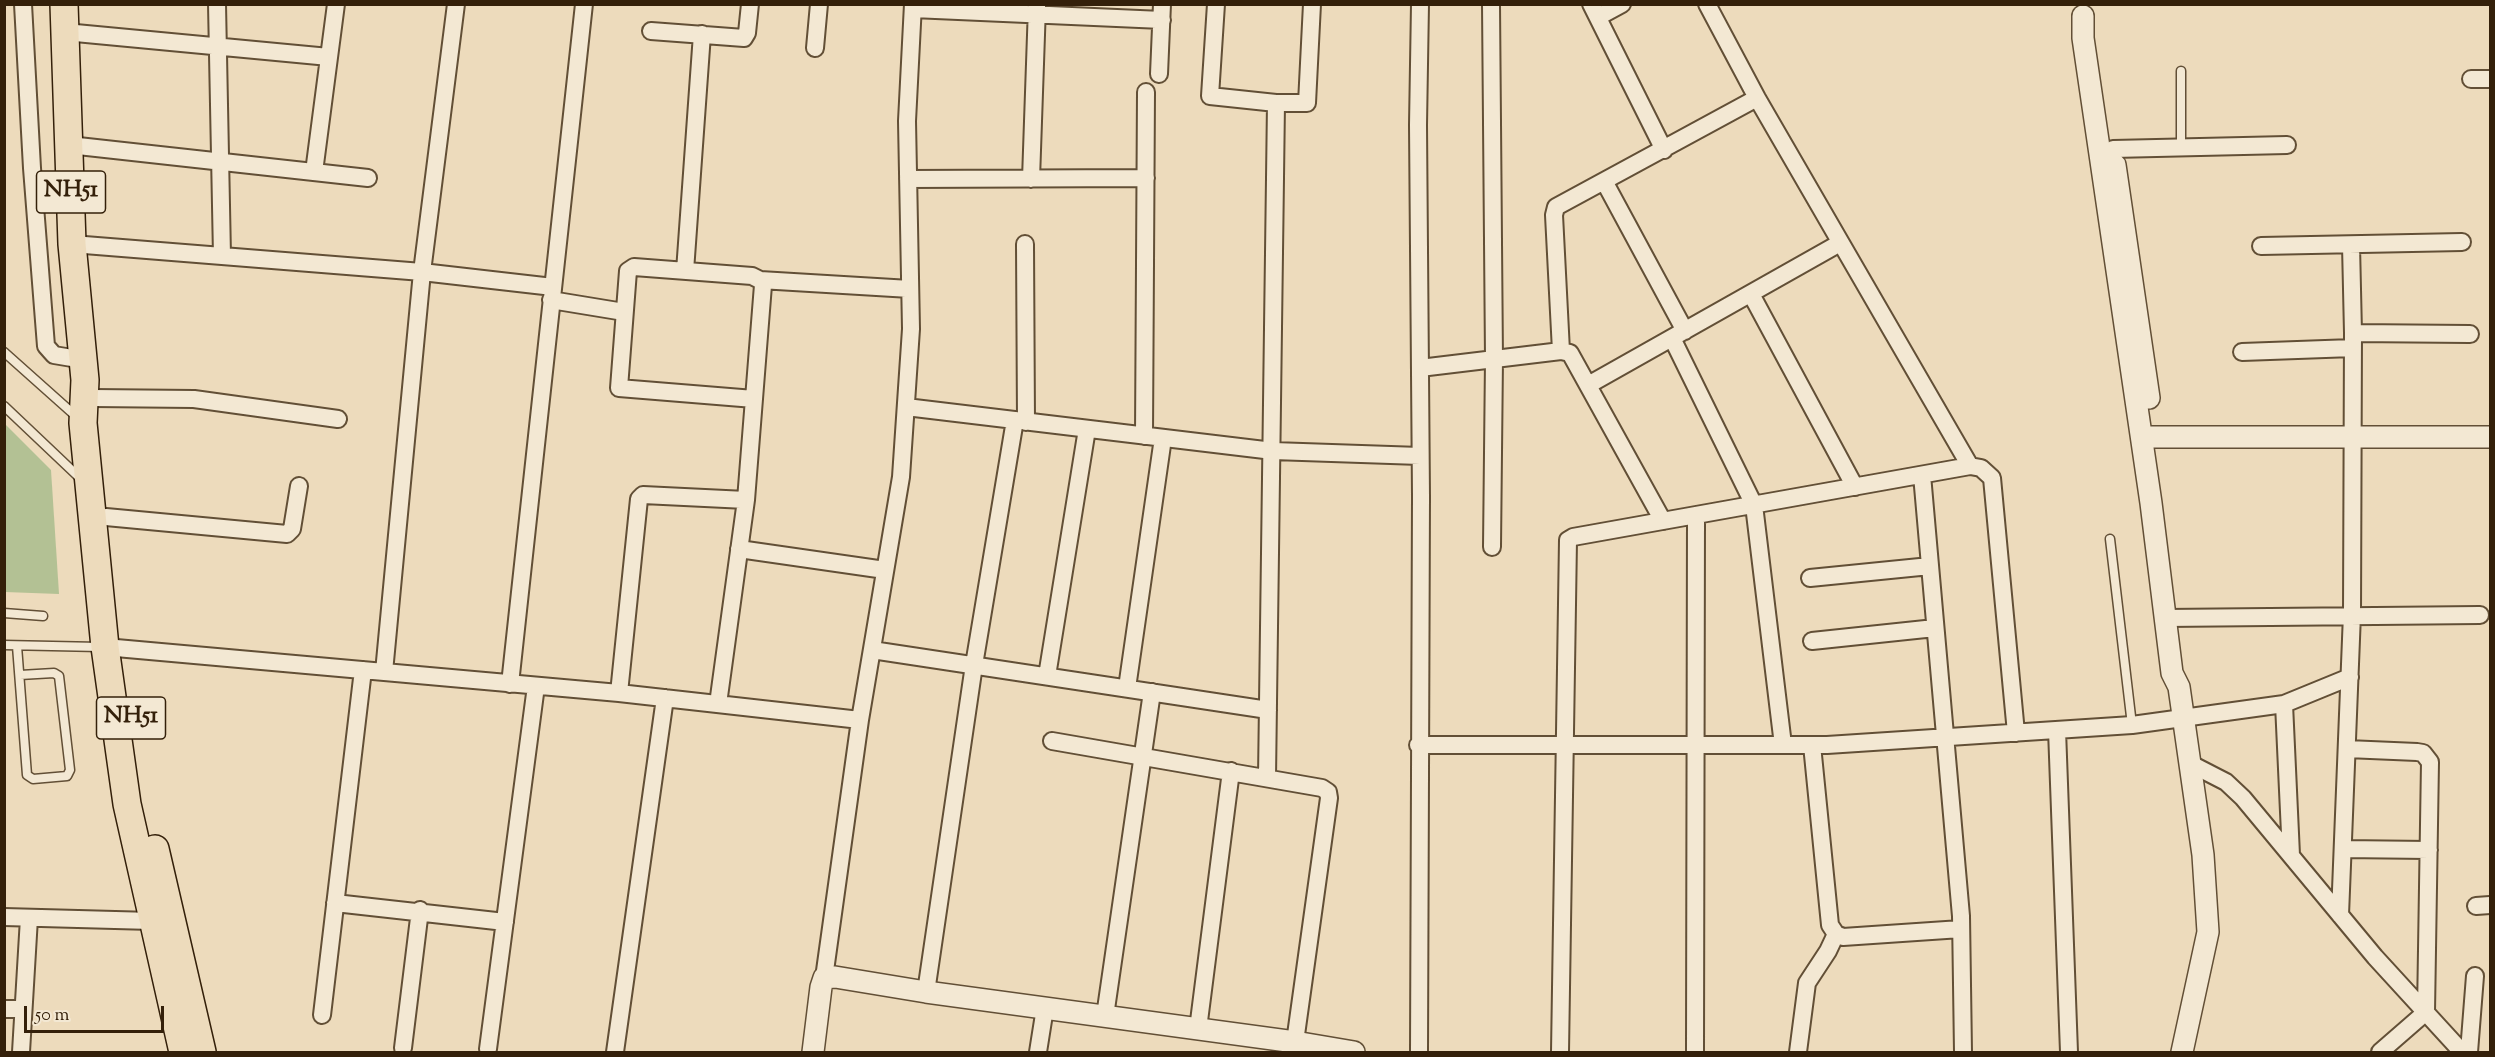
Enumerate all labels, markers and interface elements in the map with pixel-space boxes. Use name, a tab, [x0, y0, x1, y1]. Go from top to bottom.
road number: NH51	[36, 171, 106, 213]
road number: NH51	[96, 697, 166, 739]
scale bar	[27, 994, 166, 1032]
text: 50 m	[35, 1003, 69, 1029]

